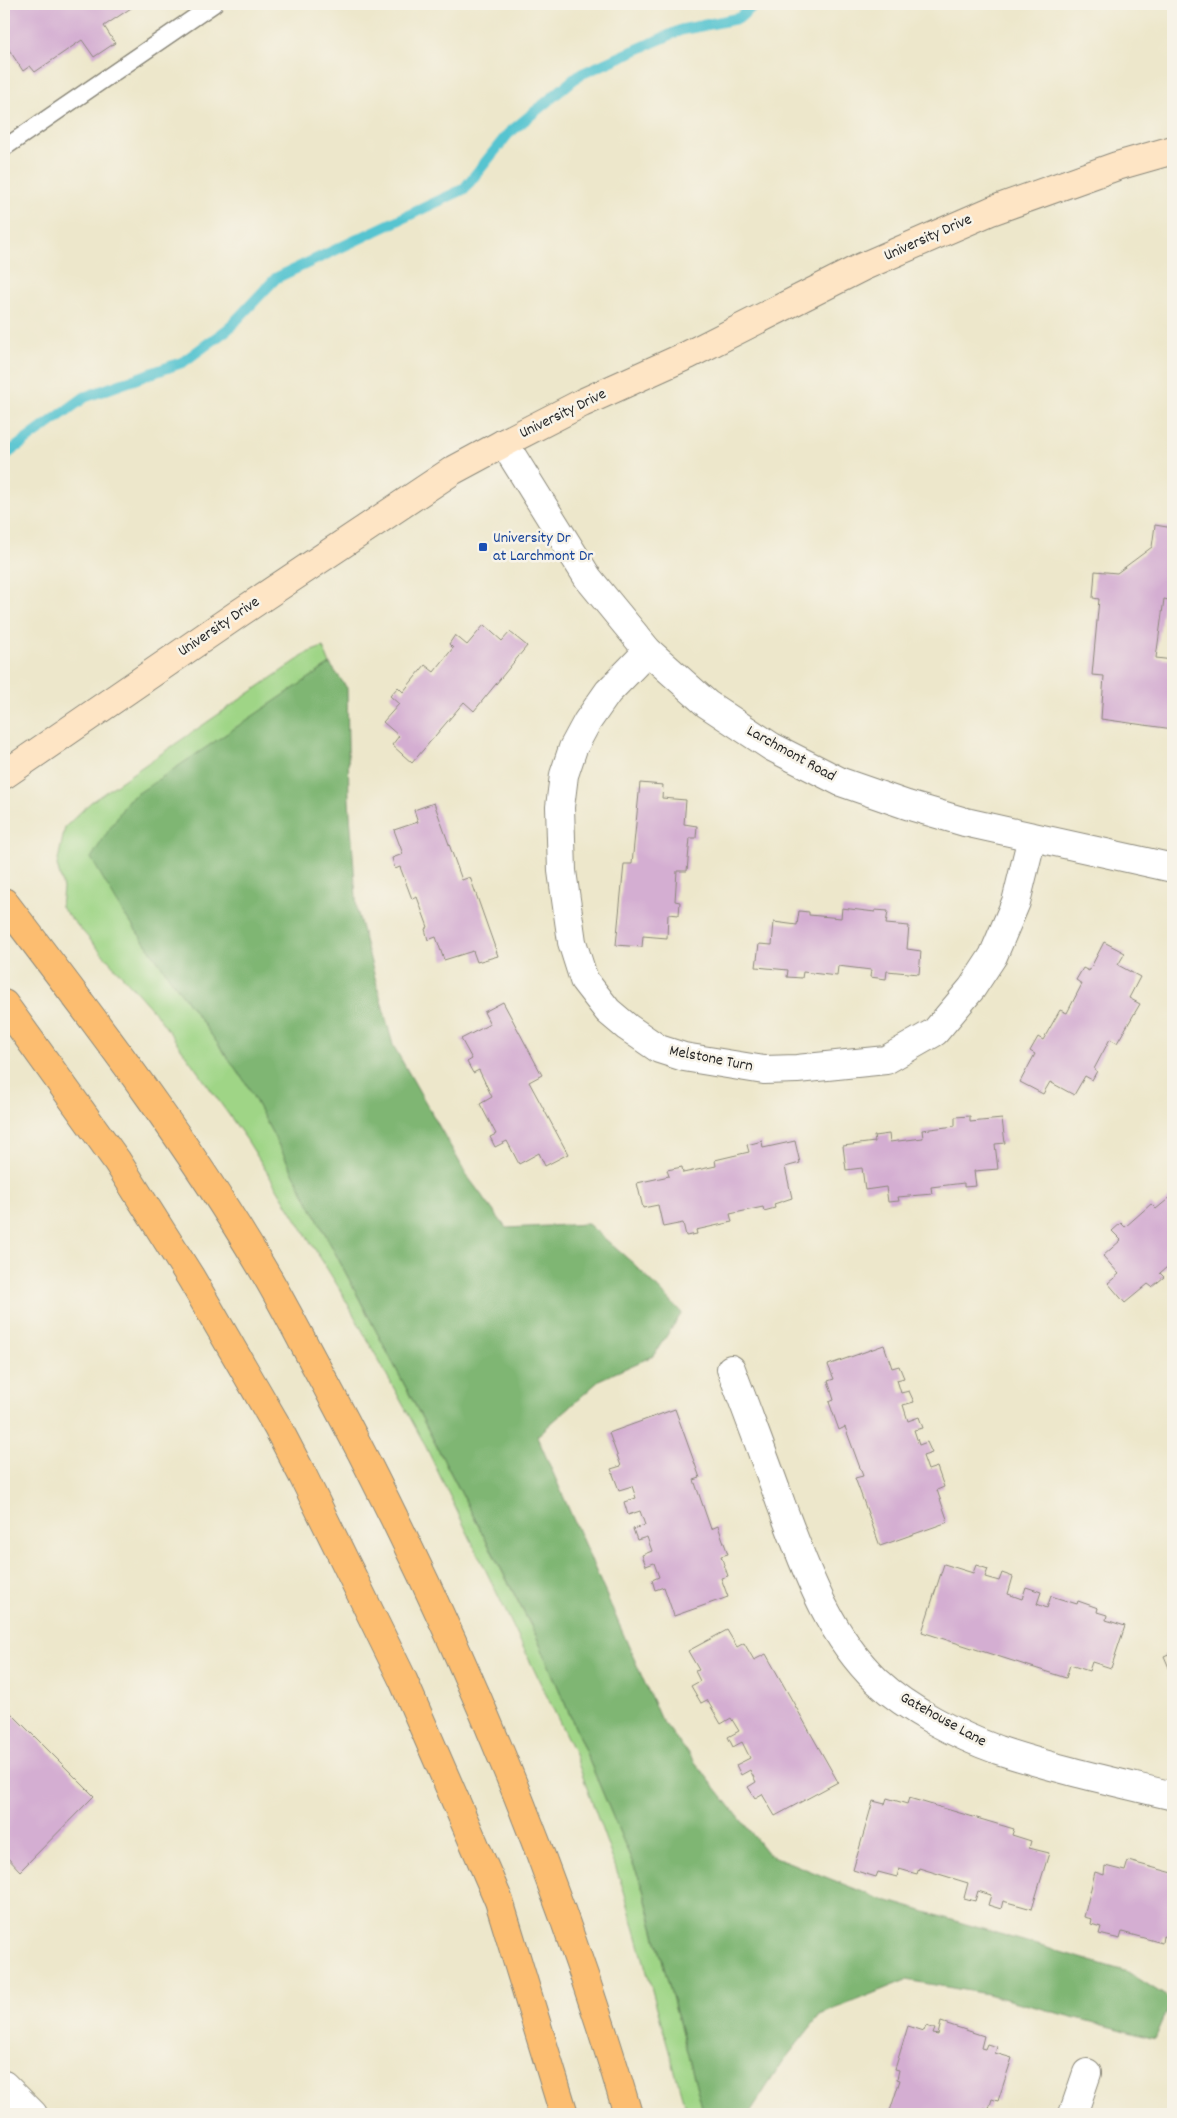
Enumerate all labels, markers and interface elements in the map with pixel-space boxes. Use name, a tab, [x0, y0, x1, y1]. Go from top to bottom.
street label: University Drive	[880, 208, 976, 268]
street label: University Drive	[516, 383, 610, 445]
place label: University Dr at Larchmont Dr	[493, 527, 593, 568]
marker: University Dr at Larchmont Dr	[477, 541, 489, 553]
street label: University Drive	[174, 591, 264, 663]
street label: Larchmont Road	[742, 720, 840, 788]
street label: Melstone Turn	[667, 1040, 755, 1078]
street label: Gatehouse Lane	[896, 1687, 990, 1753]

